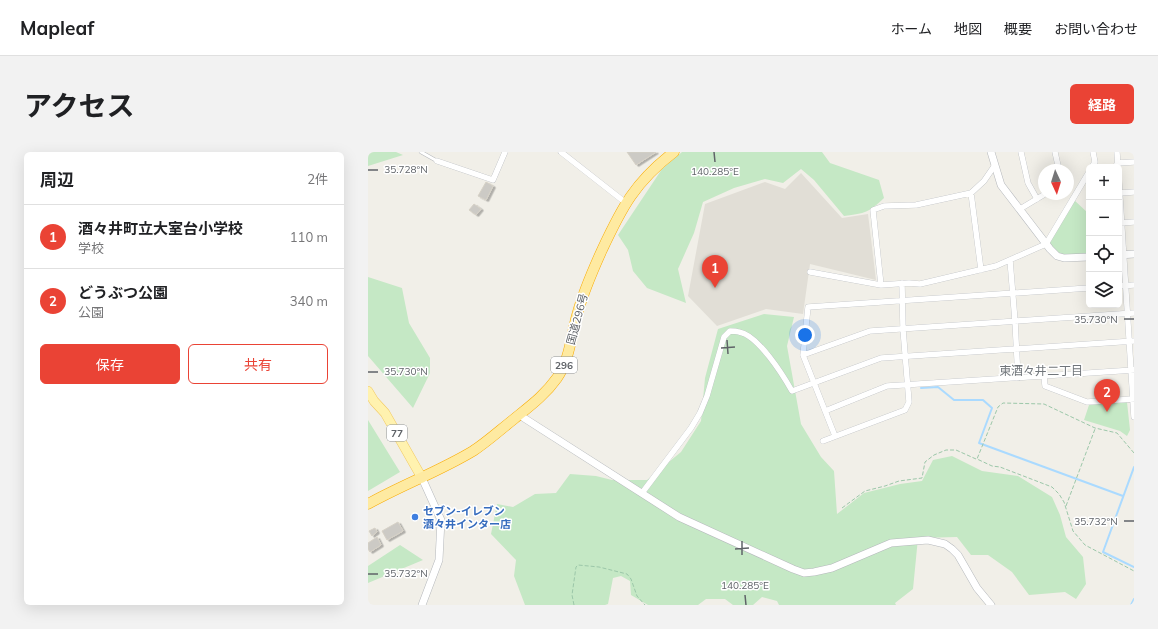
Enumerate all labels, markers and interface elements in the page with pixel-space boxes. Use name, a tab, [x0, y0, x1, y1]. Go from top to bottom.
text: Mapleaf	[20, 16, 94, 40]
text: ホーム	[890, 20, 932, 38]
text: 地図	[954, 20, 982, 38]
text: 概要	[1004, 20, 1032, 38]
text: お問い合わせ	[1054, 20, 1138, 38]
button: 経路	[1070, 84, 1134, 124]
text: アクセス	[24, 88, 135, 123]
text: 35.728°N	[384, 163, 428, 176]
north arrow	[1038, 164, 1074, 200]
map controls	[1086, 164, 1122, 308]
button: +	[1086, 164, 1122, 200]
text: 140.285°E	[691, 165, 739, 178]
text: 周辺	[40, 169, 74, 190]
text: 2件	[307, 171, 328, 187]
button: −	[1086, 200, 1122, 236]
text: 酒々井町立大室台小学校	[78, 219, 243, 238]
text: 1	[49, 229, 57, 245]
text: 110 m	[290, 229, 328, 245]
button: locate	[1086, 236, 1122, 272]
text: 学校	[78, 240, 104, 256]
pin: 1	[702, 255, 728, 288]
button: layers	[1086, 272, 1122, 308]
text: どうぶつ公園	[78, 283, 168, 302]
street label: 国道296号	[563, 292, 591, 346]
text: 2	[49, 293, 57, 309]
text: 340 m	[290, 293, 328, 309]
text: 公園	[78, 304, 104, 320]
text: 35.730°N	[1074, 313, 1118, 326]
your location	[795, 325, 815, 345]
button: 保存	[40, 344, 180, 384]
button: 共有	[188, 344, 328, 384]
road number: 296	[551, 357, 577, 373]
district label: 東酒々井二丁目	[999, 363, 1083, 378]
text: 35.730°N	[384, 365, 428, 378]
pin: 2	[1094, 379, 1120, 412]
road number: 77	[387, 425, 407, 441]
place label: セブン-イレブン 酒々井インター店	[423, 504, 511, 531]
marker: セブン-イレブン 酒々井インター店	[410, 512, 420, 522]
text: 35.732°N	[1074, 515, 1118, 528]
text: 35.732°N	[384, 567, 428, 580]
text: 140.285°E	[721, 579, 769, 592]

